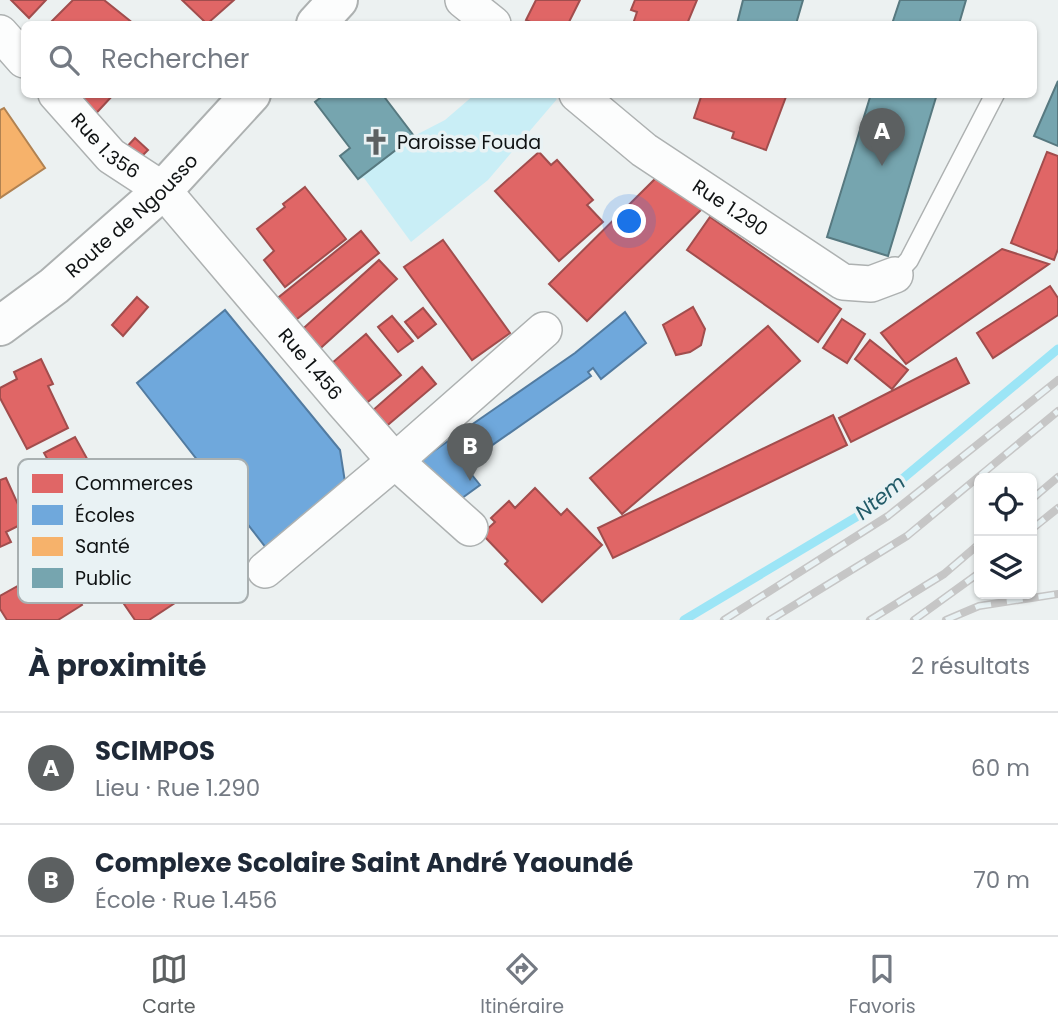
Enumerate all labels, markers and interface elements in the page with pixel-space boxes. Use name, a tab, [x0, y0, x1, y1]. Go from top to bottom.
search box	[21, 21, 1037, 98]
icon: search	[45, 41, 83, 79]
text: Rechercher	[101, 41, 249, 77]
street label: Rue 1.356	[65, 107, 145, 185]
pin: A	[859, 108, 905, 166]
church icon: Paroisse Fouda	[361, 127, 391, 157]
place label: Paroisse Fouda	[397, 129, 541, 156]
street label: Route de Ngousso	[59, 147, 204, 284]
street label: Rue 1.290	[687, 172, 774, 242]
your location	[612, 204, 646, 238]
street label: Rue 1.456	[272, 322, 349, 406]
pin: B	[447, 423, 493, 481]
legend	[18, 459, 248, 603]
water label: Ntem	[849, 468, 911, 526]
text: Commerces	[75, 470, 193, 497]
map controls	[974, 473, 1037, 599]
button: locate	[974, 473, 1037, 536]
text: Écoles	[75, 502, 135, 529]
text: Santé	[75, 533, 130, 560]
button: layers	[974, 536, 1037, 599]
text: Public	[75, 565, 132, 592]
text: À proximité	[28, 644, 207, 687]
text: 2 résultats	[911, 650, 1030, 682]
text: SCIMPOS	[95, 733, 215, 769]
text: A	[43, 752, 59, 784]
text: 60 m	[971, 752, 1030, 784]
text: Lieu · Rue 1.290	[95, 772, 260, 804]
text: Complexe Scolaire Saint André Yaoundé	[95, 845, 633, 881]
text: B	[43, 864, 59, 896]
text: 70 m	[973, 864, 1030, 896]
text: École · Rue 1.456	[95, 884, 277, 916]
tab: Carte	[142, 950, 196, 1021]
tab: Itinéraire	[480, 950, 564, 1021]
tab: Favoris	[849, 950, 916, 1021]

